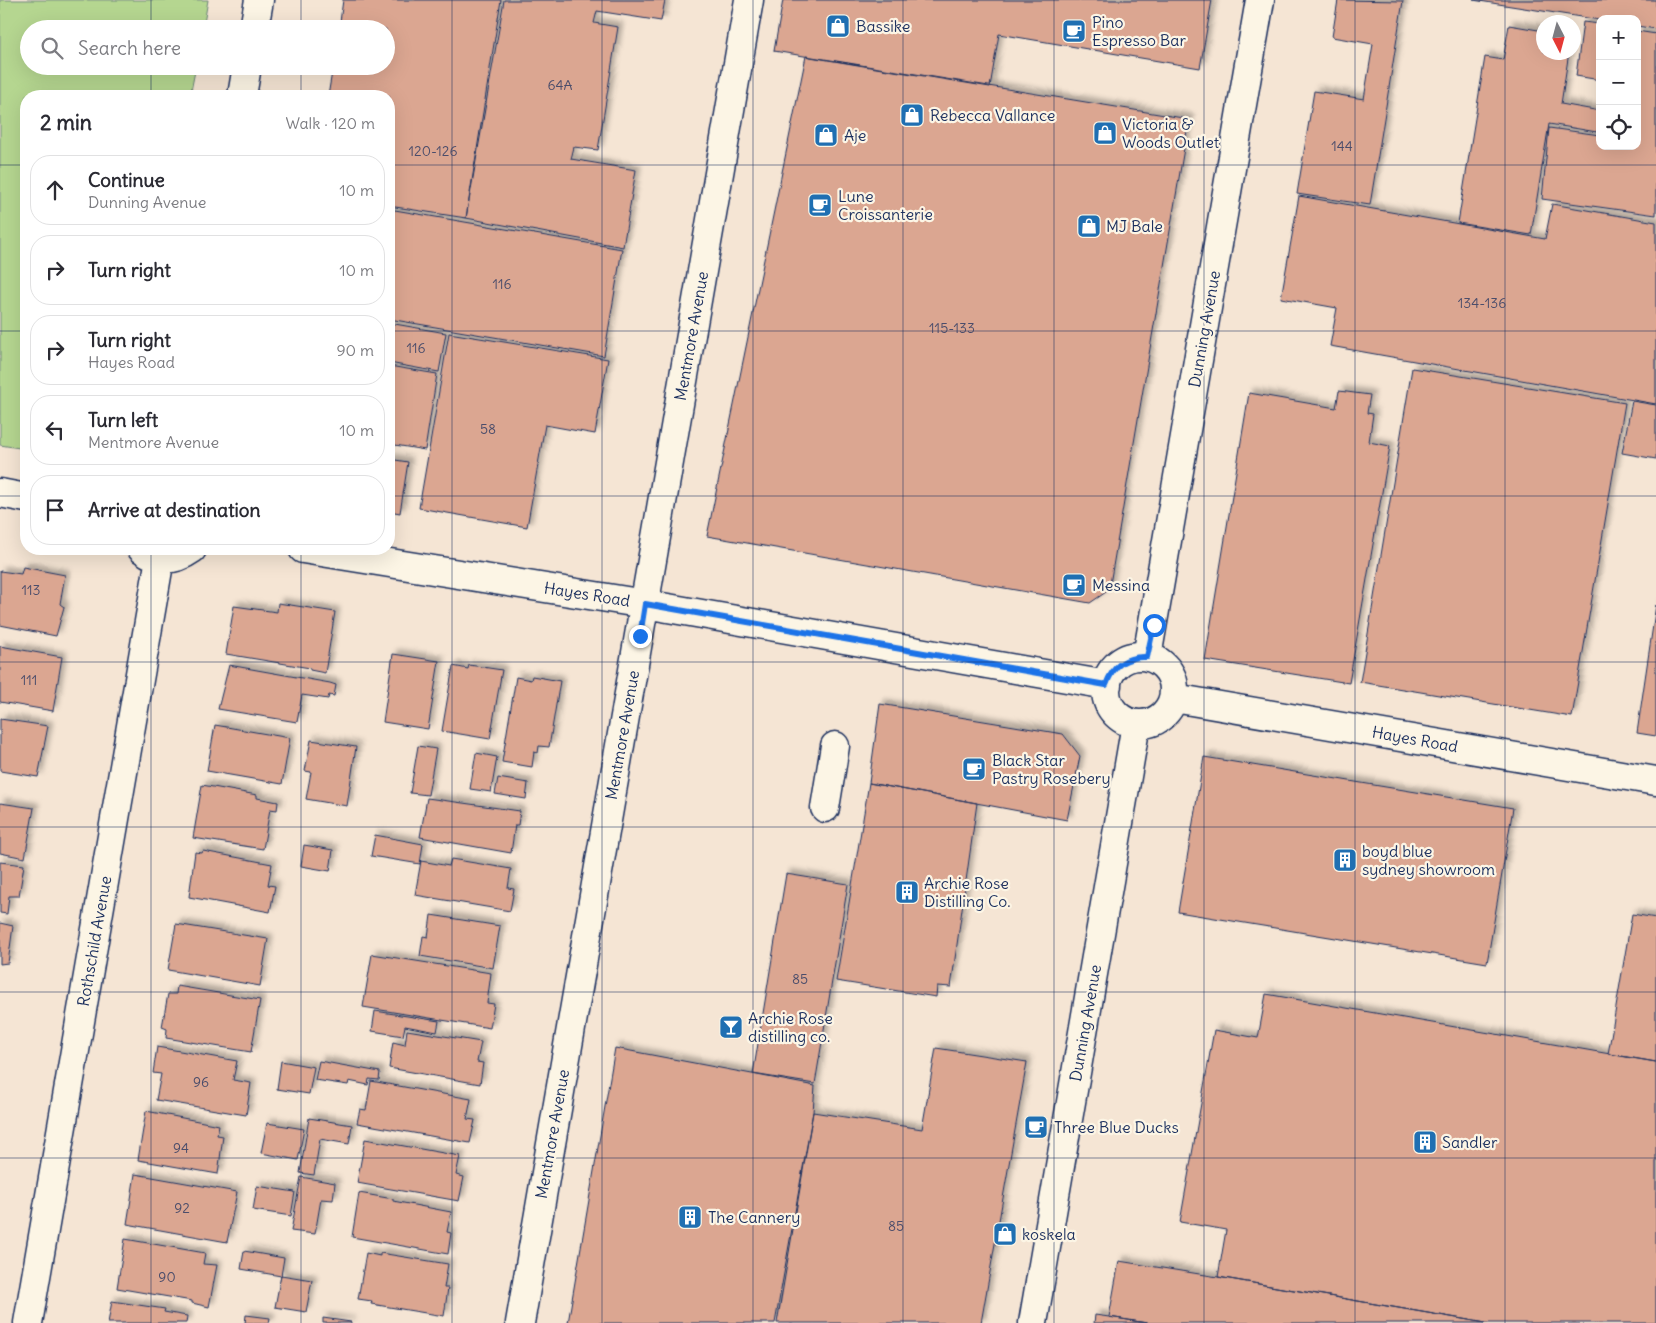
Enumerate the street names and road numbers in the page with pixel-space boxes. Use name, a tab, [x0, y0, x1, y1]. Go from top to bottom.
street label: Dunning Avenue	[1184, 269, 1224, 389]
street label: Mentmore Avenue	[670, 270, 712, 402]
street label: Hayes Road	[543, 577, 631, 611]
street label: Mentmore Avenue	[601, 669, 643, 801]
street label: Hayes Road	[1370, 722, 1460, 756]
street label: Rothschild Avenue	[73, 874, 115, 1008]
street label: Dunning Avenue	[1065, 963, 1105, 1083]
street label: Mentmore Avenue	[531, 1068, 573, 1200]

